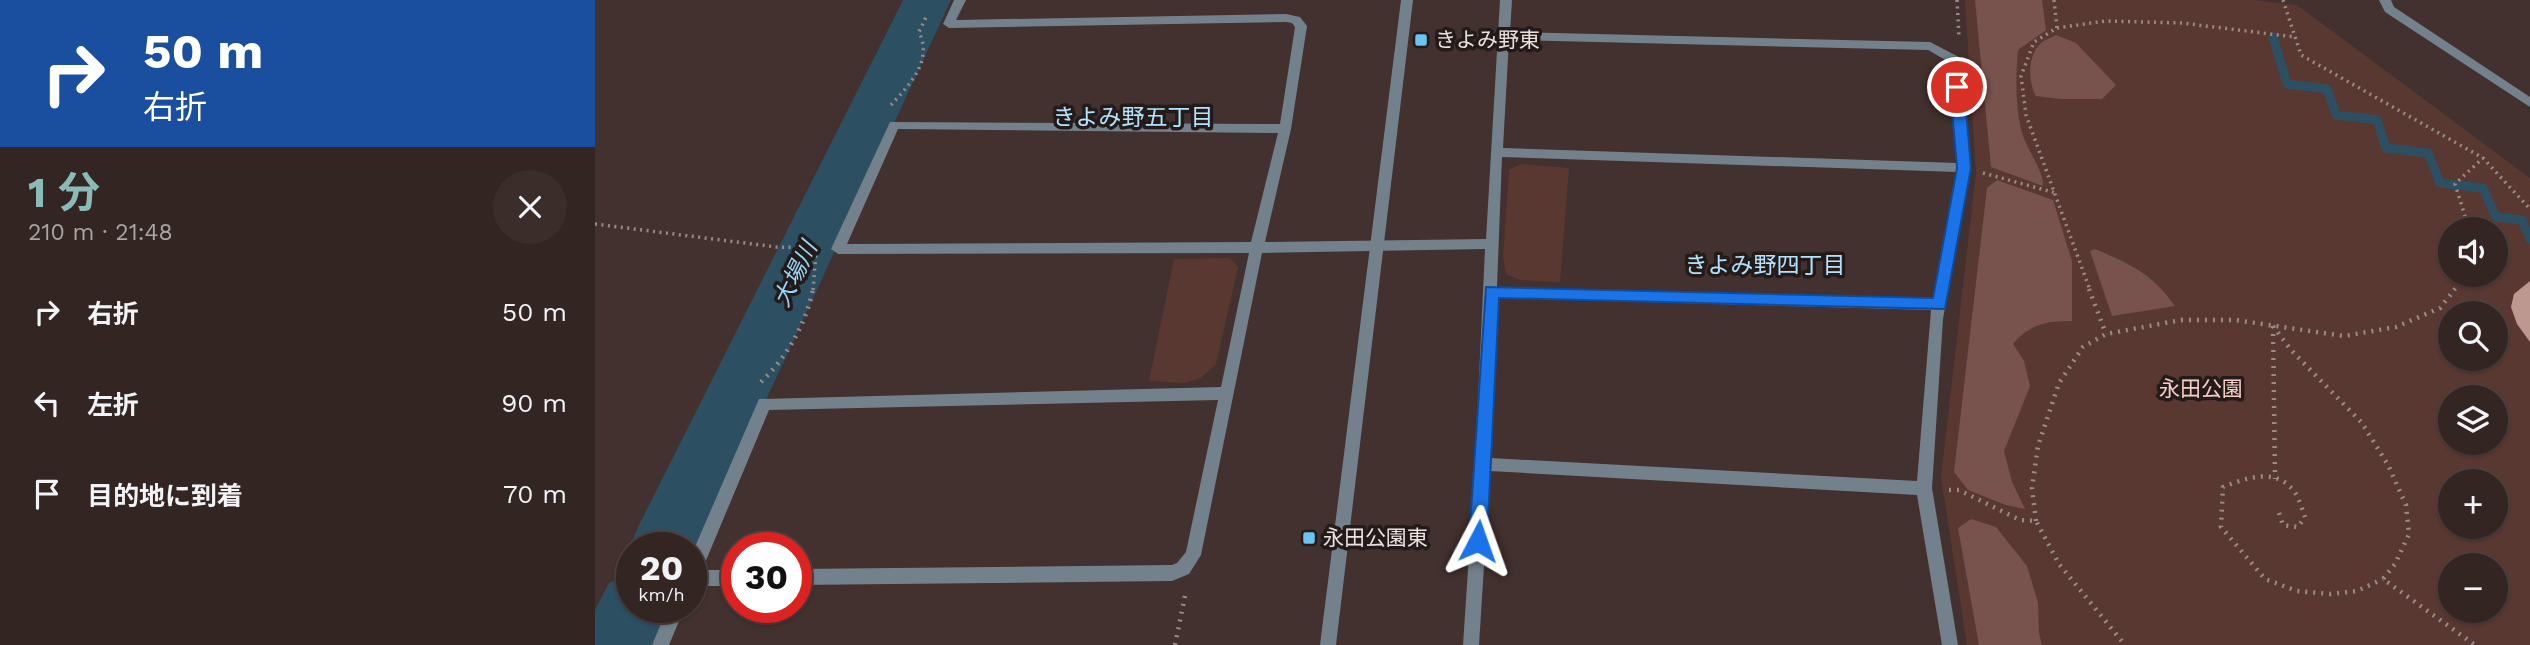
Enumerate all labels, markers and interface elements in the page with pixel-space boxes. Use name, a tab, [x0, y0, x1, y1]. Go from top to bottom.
text: 50 m	[143, 22, 263, 80]
place label: きよみ野東	[1435, 27, 1540, 52]
icon: right	[28, 28, 119, 119]
marker: きよみ野東	[1413, 32, 1429, 48]
pin	[1927, 57, 1987, 117]
icon: arrive	[1938, 68, 1976, 106]
text: 右折	[143, 88, 207, 126]
district label: きよみ野五丁目	[1053, 104, 1214, 131]
text: 1 分	[28, 168, 100, 217]
button: close	[493, 170, 567, 244]
map controls	[2438, 217, 2508, 623]
button: sound	[2438, 217, 2508, 287]
text: 210 m · 21:48	[28, 219, 173, 246]
water label: 大場川	[768, 235, 824, 311]
district label: きよみ野四丁目	[1685, 252, 1846, 279]
icon: right	[28, 293, 66, 331]
text: 50 m	[502, 297, 567, 327]
text: 右折	[87, 299, 139, 329]
button: search	[2438, 301, 2508, 371]
park label: 永田公園	[2159, 376, 2243, 401]
icon: left	[28, 384, 66, 422]
button: layers	[2438, 385, 2508, 455]
text: 90 m	[501, 388, 567, 418]
text: 左折	[87, 390, 139, 420]
button: +	[2438, 469, 2508, 539]
icon: arrive	[28, 475, 66, 513]
text: 70 m	[503, 479, 567, 509]
text: 目的地に到着	[87, 481, 243, 511]
position arrow	[1441, 504, 1515, 578]
place label: 永田公園東	[1323, 525, 1428, 550]
marker: 永田公園東	[1301, 530, 1317, 546]
speed limit sign: 30	[721, 532, 812, 623]
text: 20	[640, 547, 683, 589]
button: −	[2438, 553, 2508, 623]
text: km/h	[638, 584, 685, 605]

